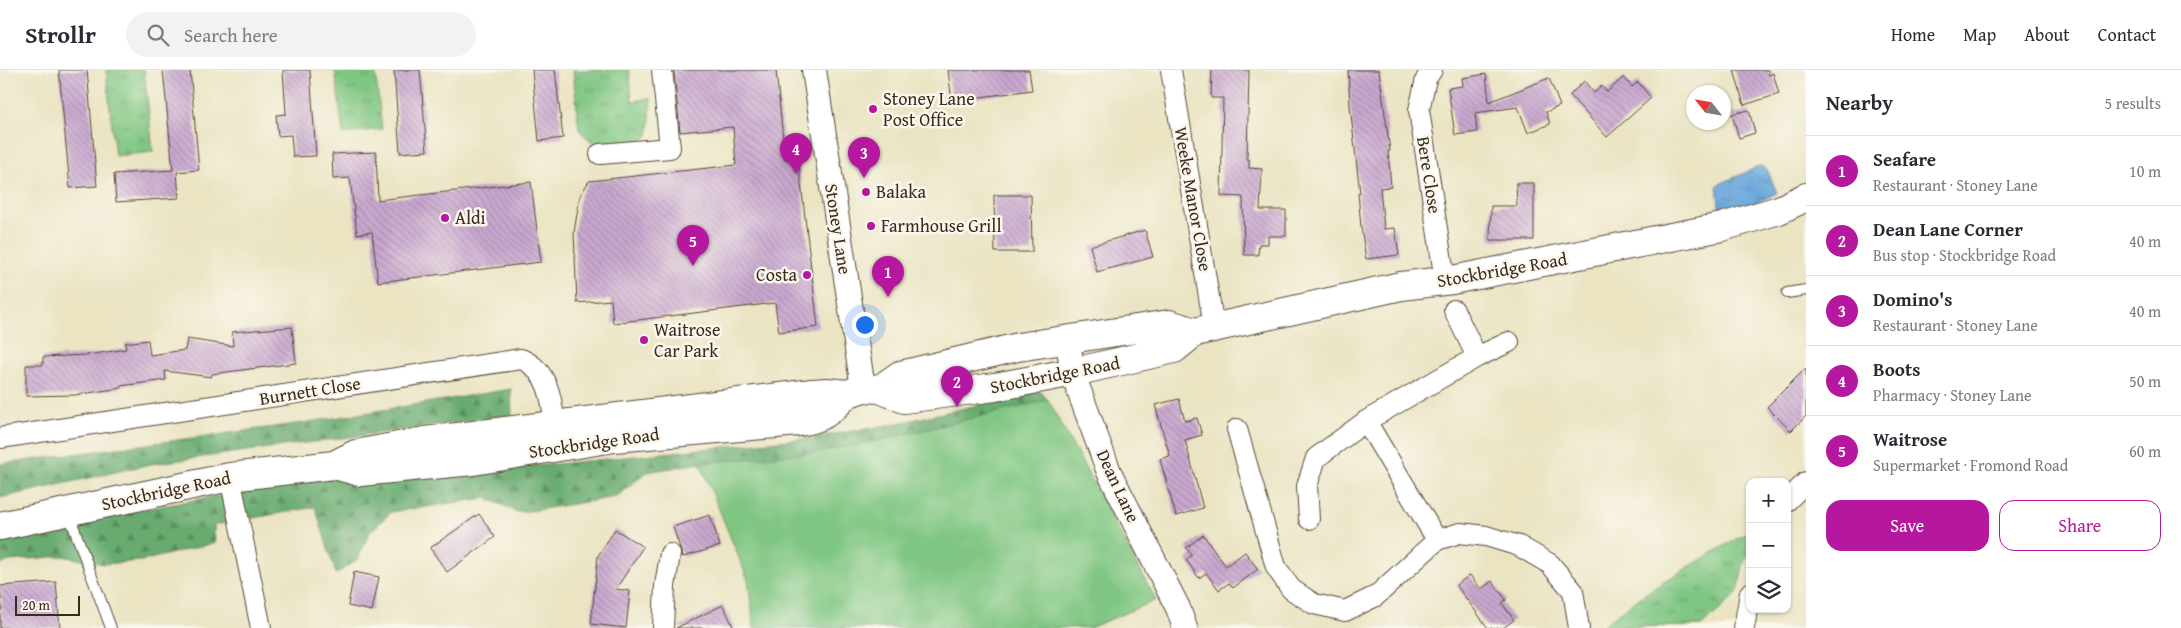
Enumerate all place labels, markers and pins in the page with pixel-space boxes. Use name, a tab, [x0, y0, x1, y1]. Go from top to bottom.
place label: Stoney Lane Post Office	[883, 85, 975, 133]
marker: Stoney Lane Post Office	[867, 103, 879, 115]
pin: 4	[780, 133, 812, 174]
pin: 3	[848, 137, 880, 178]
place label: Balaka	[876, 178, 926, 205]
marker: Balaka	[860, 186, 872, 198]
place label: Aldi	[455, 204, 486, 231]
marker: Aldi	[439, 212, 451, 224]
place label: Farmhouse Grill	[881, 212, 1001, 239]
marker: Farmhouse Grill	[865, 220, 877, 232]
pin: 5	[677, 225, 709, 266]
pin: 1	[872, 256, 904, 297]
place label: Costa	[756, 261, 797, 288]
marker: Costa	[801, 269, 813, 281]
place label: Waitrose Car Park	[654, 316, 720, 364]
marker: Waitrose Car Park	[638, 334, 650, 346]
pin: 2	[941, 366, 973, 407]

